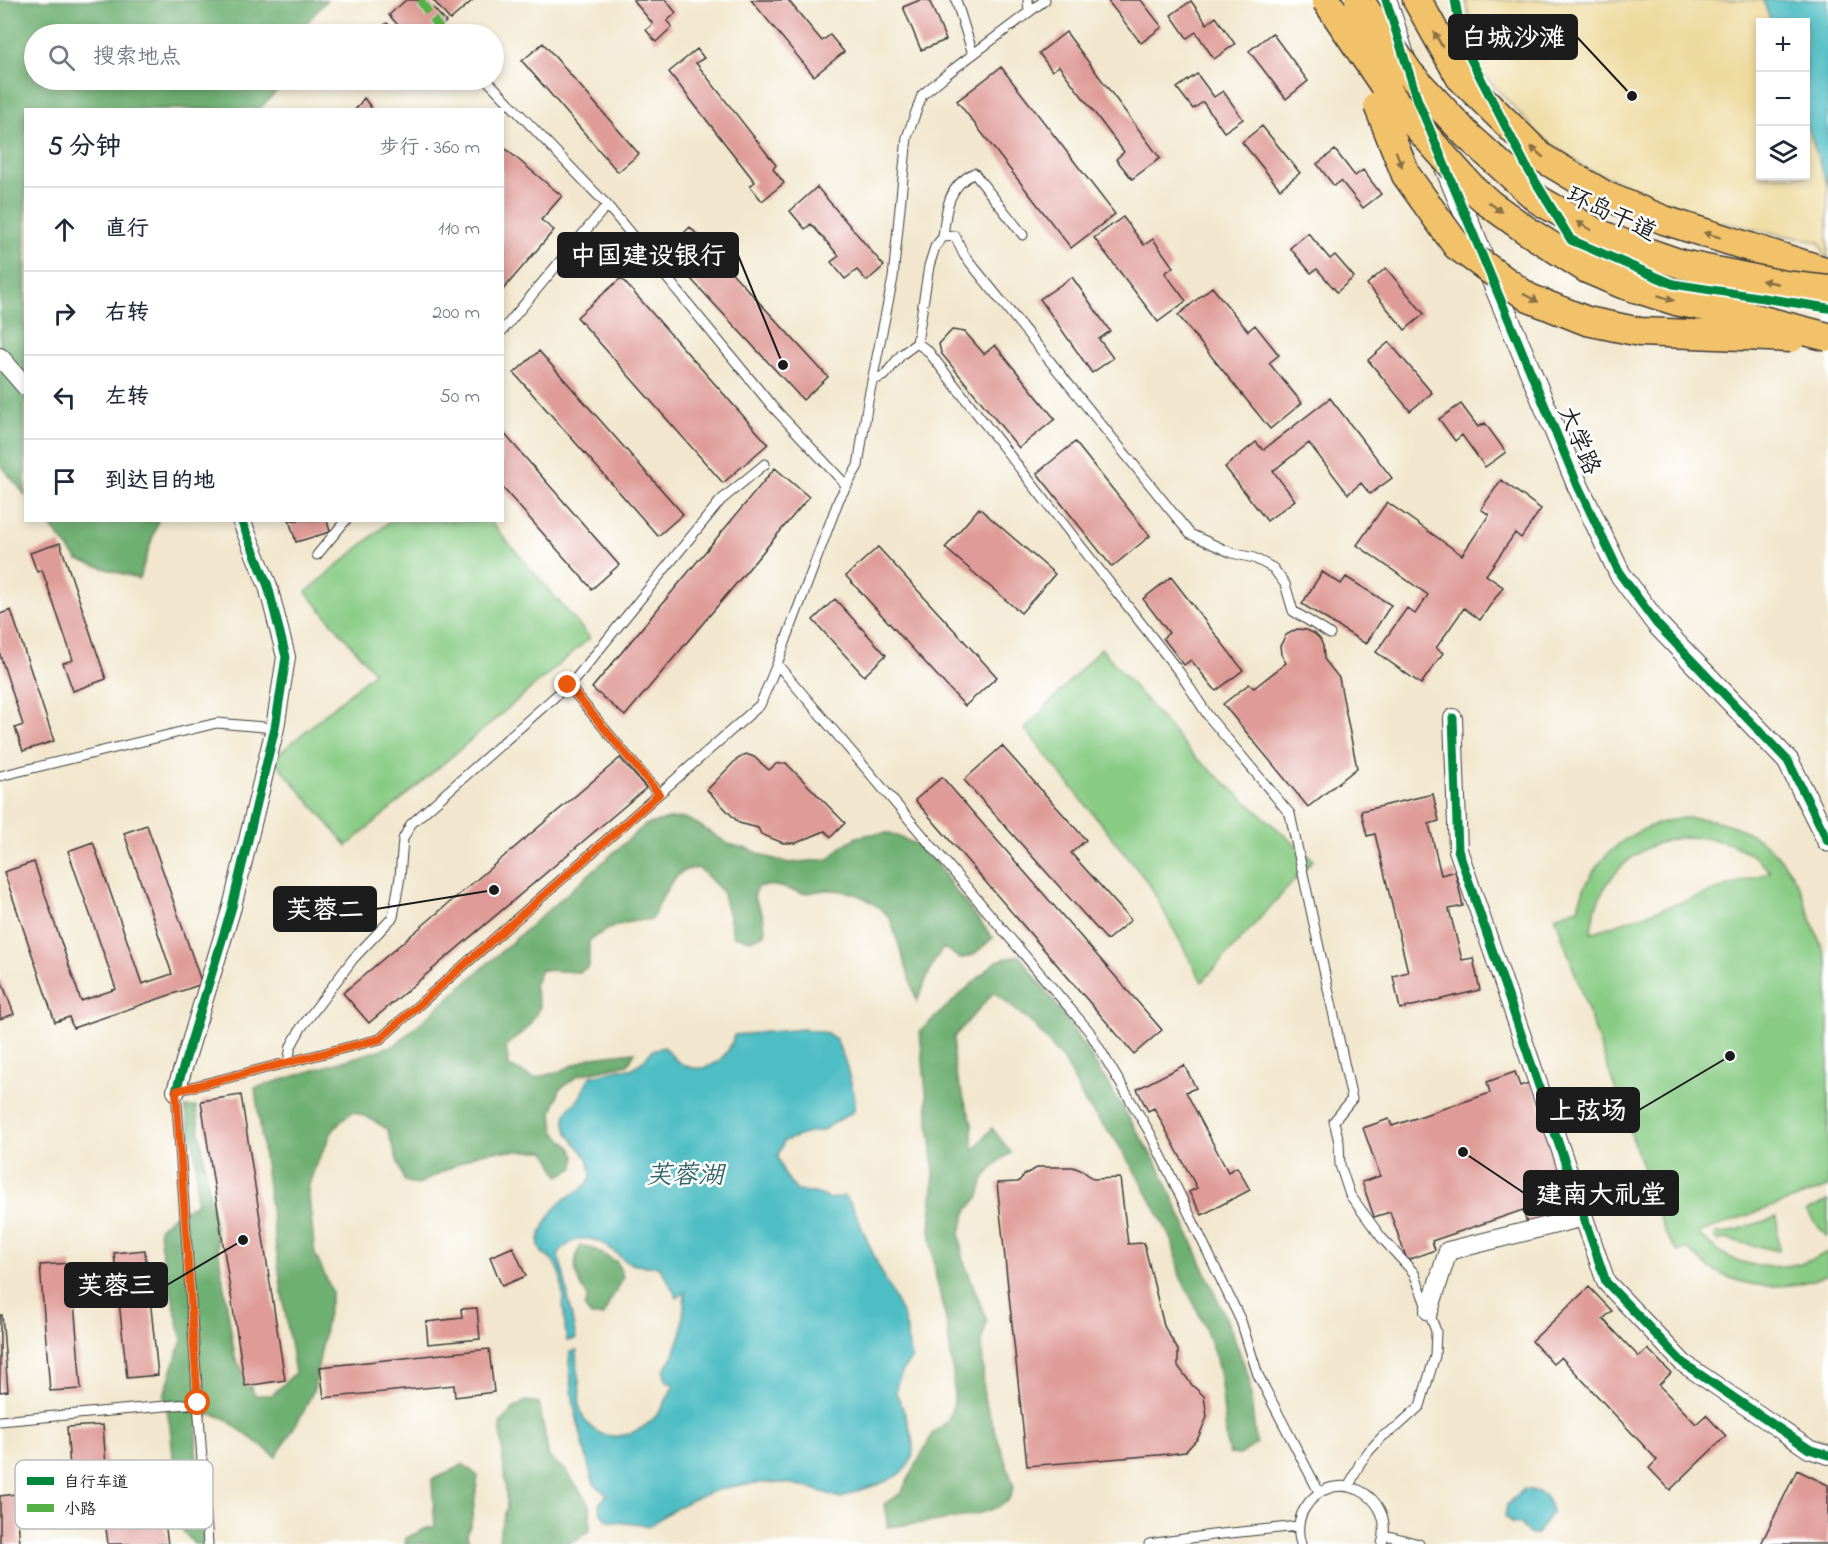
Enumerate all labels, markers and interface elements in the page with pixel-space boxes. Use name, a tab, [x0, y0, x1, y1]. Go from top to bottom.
callout: 白城沙滩	[1449, 15, 1577, 59]
map controls	[1756, 18, 1810, 180]
button: +	[1756, 18, 1810, 72]
text: 白城沙滩	[1461, 21, 1565, 59]
search box	[24, 24, 504, 90]
one-way arrow	[1433, 30, 1443, 47]
icon: search	[45, 41, 78, 74]
text: 搜索地点	[93, 42, 181, 74]
button: −	[1756, 72, 1810, 126]
button: layers	[1756, 126, 1810, 180]
text: 5 分钟	[48, 129, 121, 167]
text: 步行 · 360 m	[380, 134, 480, 163]
one-way arrow	[1530, 146, 1545, 159]
one-way arrow	[1394, 151, 1404, 169]
street label: 环岛干道	[1560, 179, 1662, 251]
one-way arrow	[1487, 201, 1502, 213]
icon: ahead	[48, 213, 81, 246]
text: 直行	[105, 214, 149, 246]
text: 110 m	[438, 215, 480, 244]
one-way arrow	[1576, 221, 1593, 231]
one-way arrow	[1703, 230, 1721, 239]
callout: 中国建设银行	[558, 233, 738, 277]
text: 中国建设银行	[570, 239, 726, 277]
one-way arrow	[1760, 277, 1779, 286]
one-way arrow	[1523, 293, 1540, 303]
one-way arrow	[1657, 293, 1675, 303]
icon: right	[48, 297, 81, 330]
text: 右转	[105, 298, 149, 330]
text: 200 m	[432, 299, 480, 328]
icon: left	[48, 381, 81, 414]
text: 左转	[105, 382, 149, 414]
text: 50 m	[439, 383, 480, 412]
street label: 大学路	[1548, 401, 1608, 481]
icon: arrive	[48, 465, 81, 498]
text: 到达目的地	[105, 466, 215, 498]
route end	[554, 671, 580, 697]
callout: 芙蓉二	[274, 887, 376, 931]
text: 芙蓉二	[286, 893, 364, 931]
callout: 上弦场	[1537, 1088, 1639, 1132]
text: 上弦场	[1549, 1094, 1627, 1132]
water label: 芙蓉湖	[646, 1158, 727, 1196]
callout: 建南大礼堂	[1524, 1171, 1678, 1215]
text: 建南大礼堂	[1536, 1178, 1666, 1216]
callout: 芙蓉三	[65, 1263, 167, 1307]
text: 芙蓉三	[77, 1269, 155, 1307]
route start	[184, 1389, 210, 1415]
legend	[15, 1460, 213, 1529]
text: 自行车道	[64, 1471, 128, 1495]
text: 小路	[64, 1498, 96, 1522]

